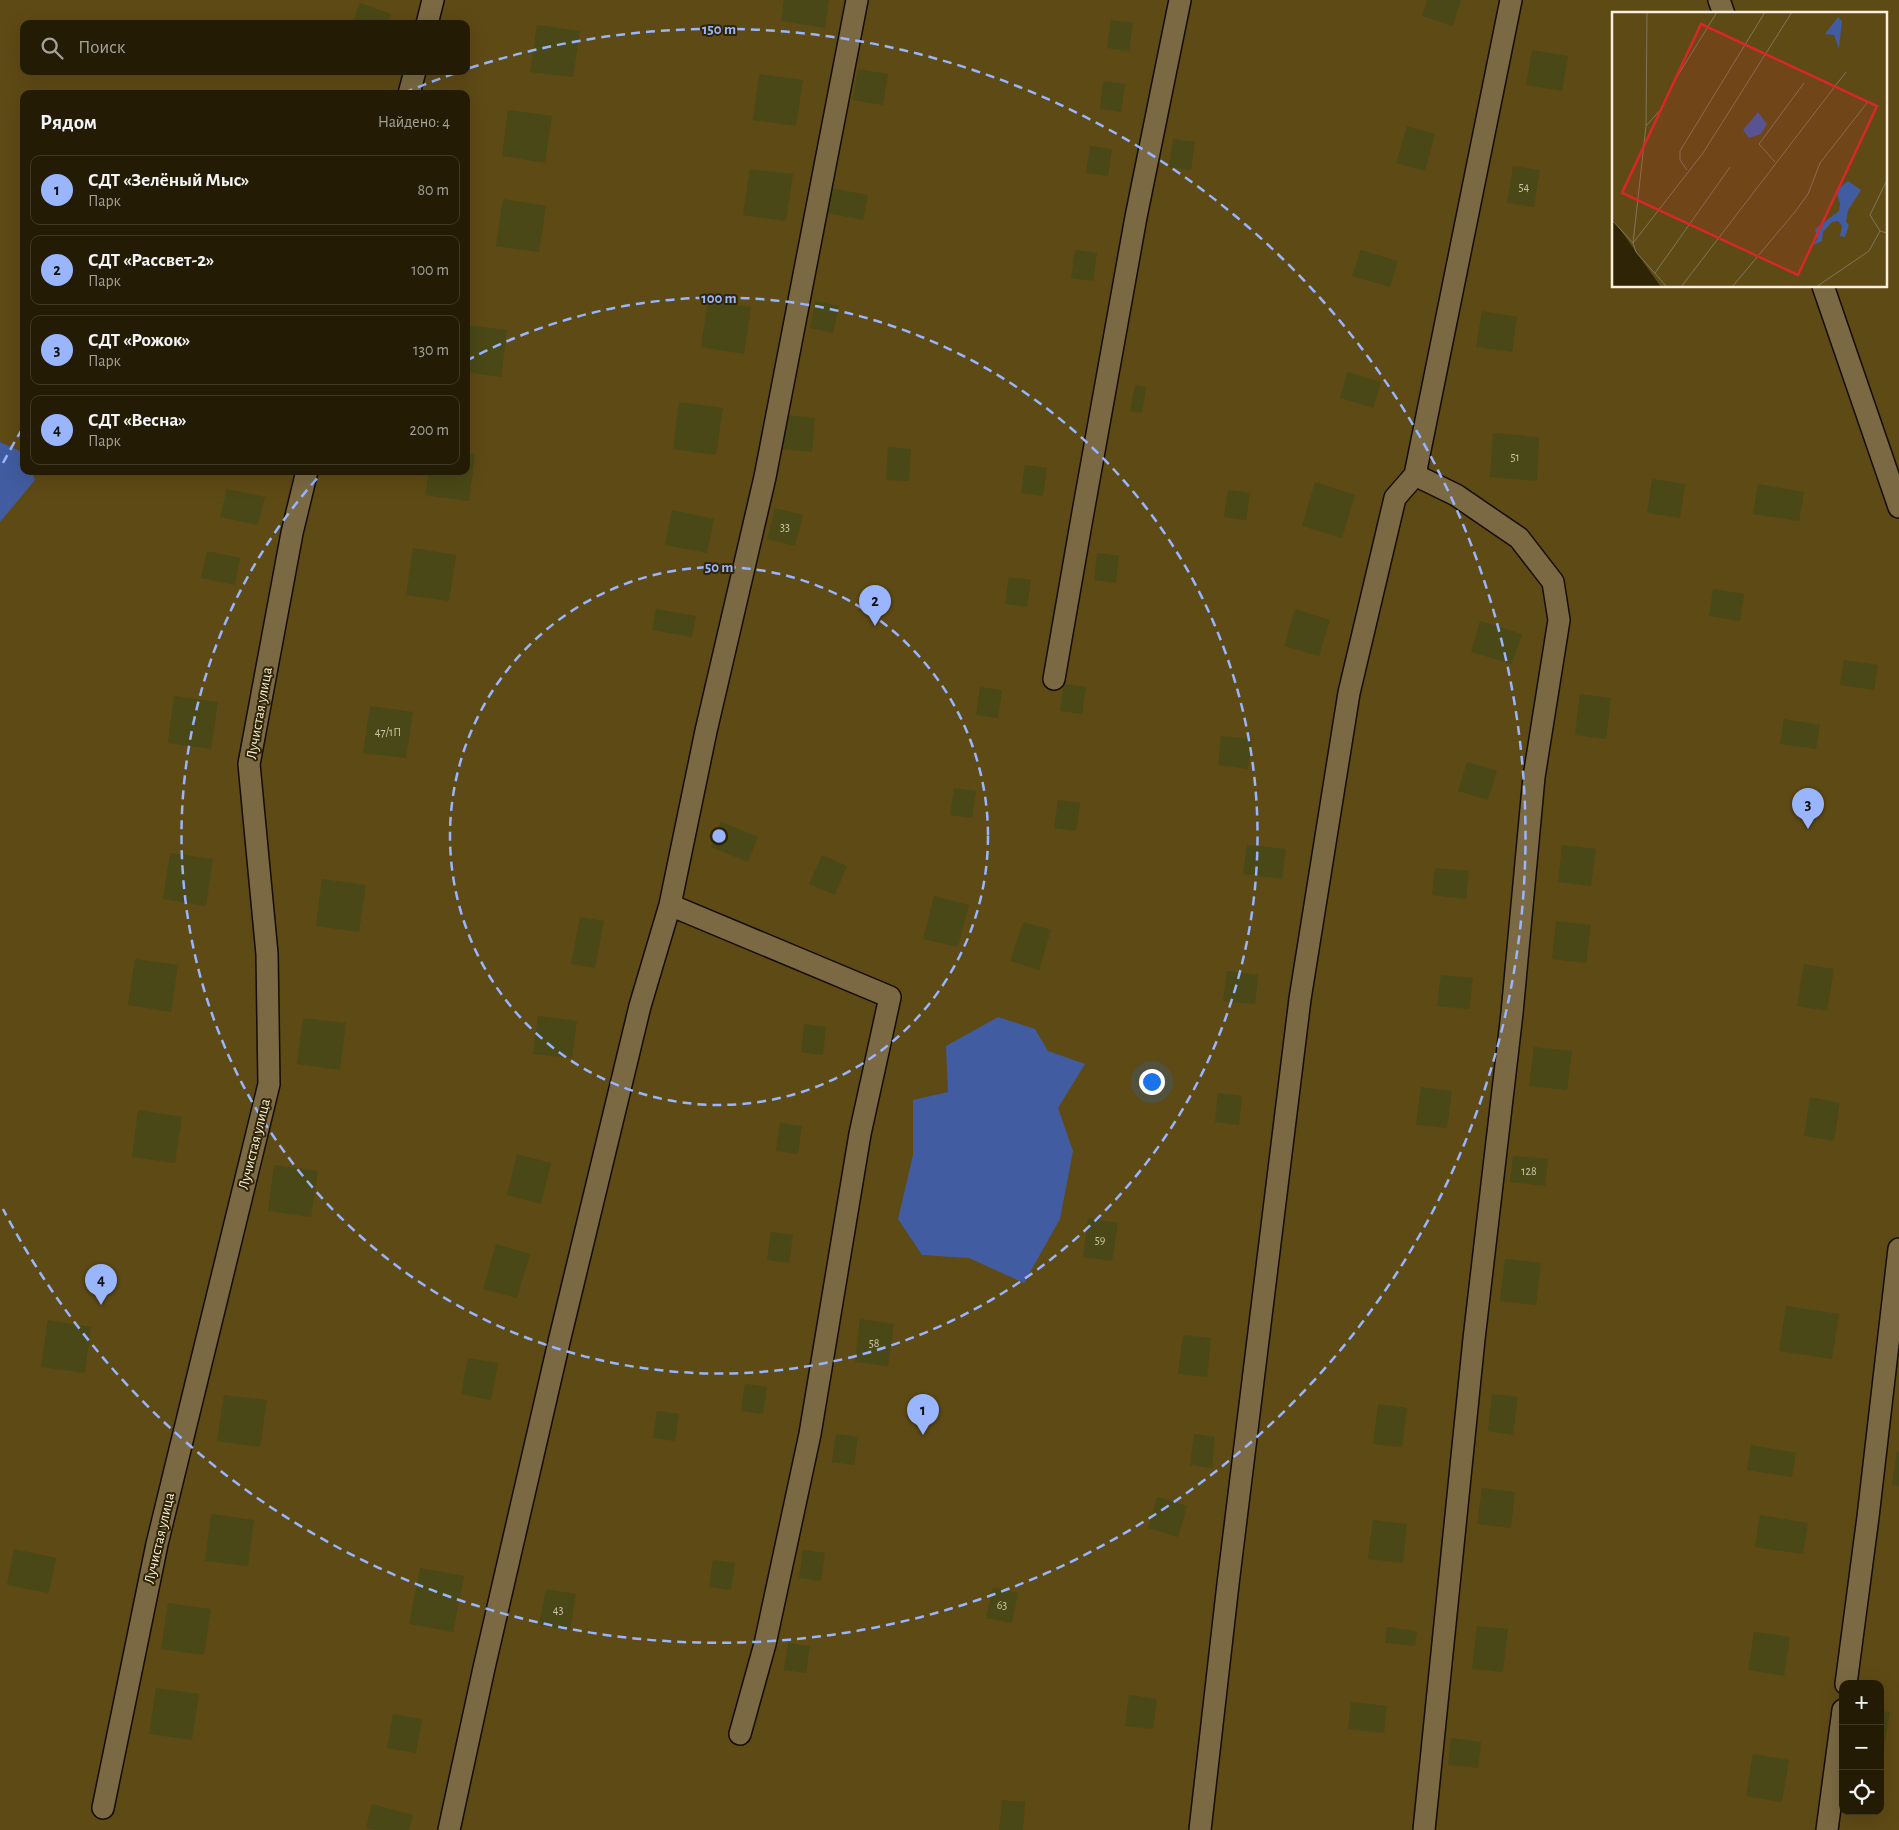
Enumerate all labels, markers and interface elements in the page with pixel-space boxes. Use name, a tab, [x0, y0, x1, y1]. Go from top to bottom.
inset map	[1612, 12, 1886, 288]
search box	[20, 20, 470, 75]
text: 150 m	[702, 22, 736, 37]
icon: search	[38, 34, 66, 62]
text: Поиск	[78, 38, 125, 57]
text: Рядом	[40, 112, 97, 133]
text: Найдено: 4	[378, 114, 450, 130]
text: СДТ «Зелёный Мыс»	[88, 171, 250, 190]
house number: 54	[1519, 181, 1530, 193]
text: 1	[54, 182, 60, 198]
text: 80 m	[418, 182, 449, 198]
text: Парк	[88, 193, 121, 209]
text: СДТ «Рассвет-2»	[88, 251, 214, 270]
text: 2	[53, 262, 61, 278]
text: 100 m	[411, 262, 449, 278]
text: Парк	[88, 273, 121, 289]
text: 100 m	[701, 291, 737, 306]
text: СДТ «Рожок»	[88, 331, 190, 350]
text: 3	[54, 342, 60, 358]
text: 130 m	[413, 342, 449, 358]
text: Парк	[88, 353, 121, 369]
text: СДТ «Весна»	[88, 411, 187, 430]
text: 4	[53, 422, 61, 438]
text: 200 m	[409, 422, 449, 438]
text: Парк	[88, 433, 121, 449]
house number: 51	[1510, 451, 1520, 463]
house number: 33	[780, 521, 790, 533]
text: 50 m	[705, 560, 733, 575]
pin: 2	[859, 585, 891, 626]
street label: Лучистая улица	[244, 666, 275, 760]
house number: 47/1П	[375, 726, 401, 738]
pin: 3	[1792, 788, 1824, 829]
centre of rings	[710, 827, 728, 845]
your location	[1139, 1069, 1165, 1095]
street label: Лучистая улица	[236, 1097, 273, 1191]
house number: 128	[1521, 1165, 1537, 1177]
house number: 59	[1095, 1234, 1106, 1246]
pin: 4	[85, 1264, 117, 1305]
house number: 58	[869, 1337, 880, 1349]
pin: 1	[907, 1394, 939, 1435]
street label: Лучистая улица	[142, 1491, 177, 1585]
house number: 63	[997, 1599, 1007, 1611]
house number: 43	[553, 1604, 563, 1616]
map controls	[1839, 1680, 1884, 1815]
button: +	[1839, 1680, 1884, 1725]
button: −	[1839, 1725, 1884, 1770]
button: locate	[1839, 1770, 1884, 1815]

